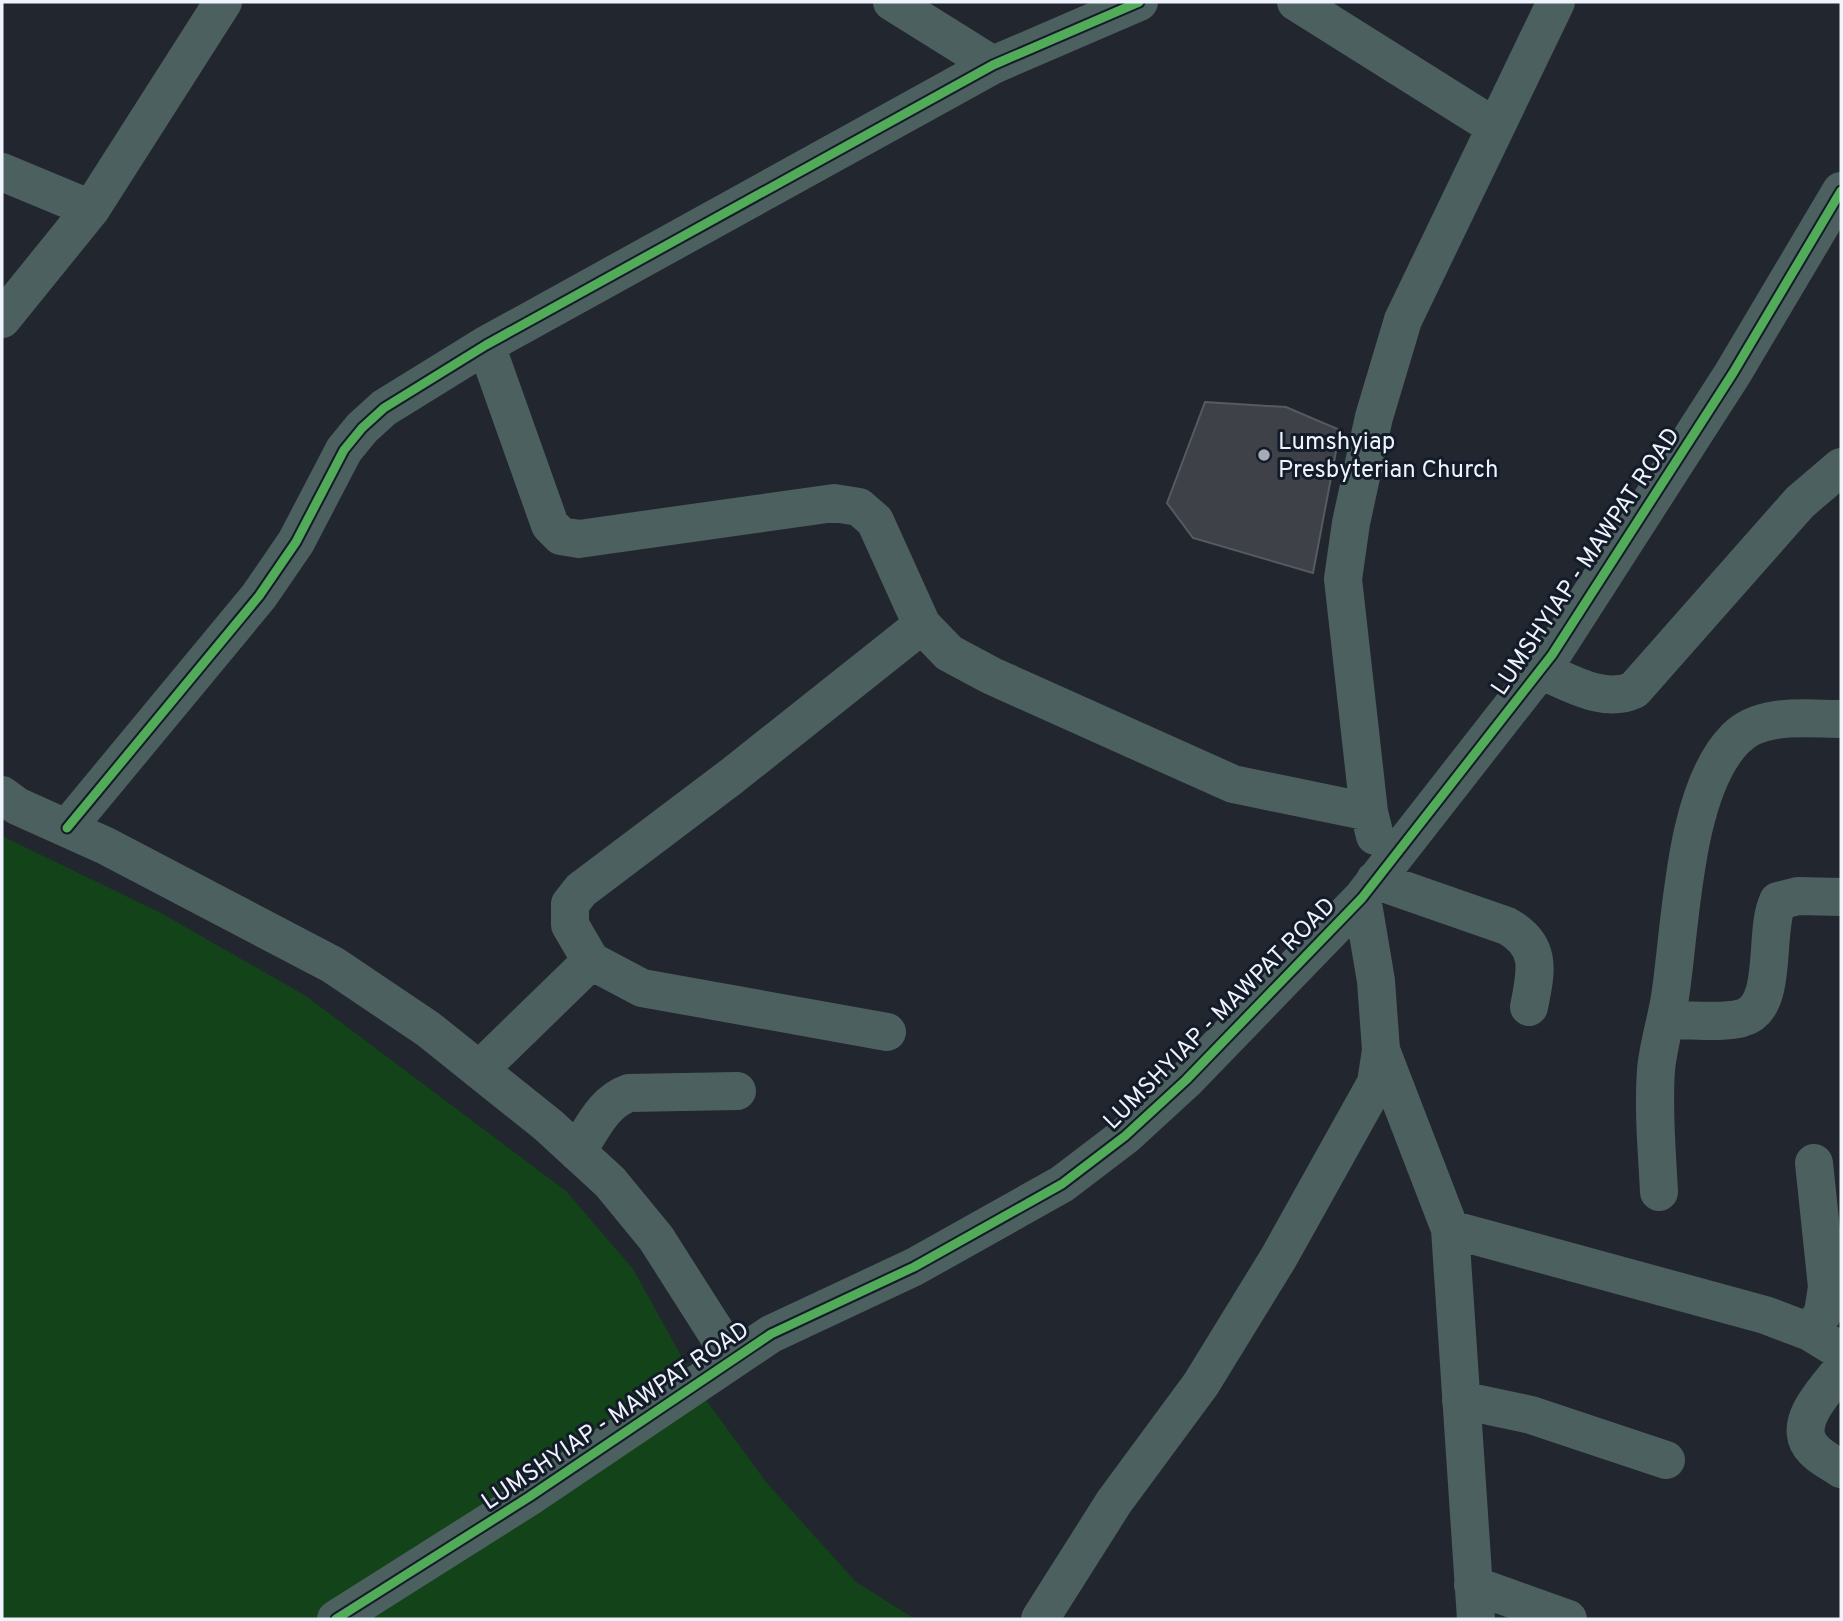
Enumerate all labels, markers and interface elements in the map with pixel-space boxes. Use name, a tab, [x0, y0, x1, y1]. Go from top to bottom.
street label: LUMSHYIAP - MAWPAT ROAD	[1486, 423, 1688, 702]
place label: Lumshyiap Presbyterian Church	[1278, 428, 1498, 486]
marker: Lumshyiap Presbyterian Church	[1256, 447, 1272, 463]
street label: LUMSHYIAP - MAWPAT ROAD	[1098, 892, 1343, 1137]
street label: LUMSHYIAP - MAWPAT ROAD	[477, 1316, 756, 1518]

